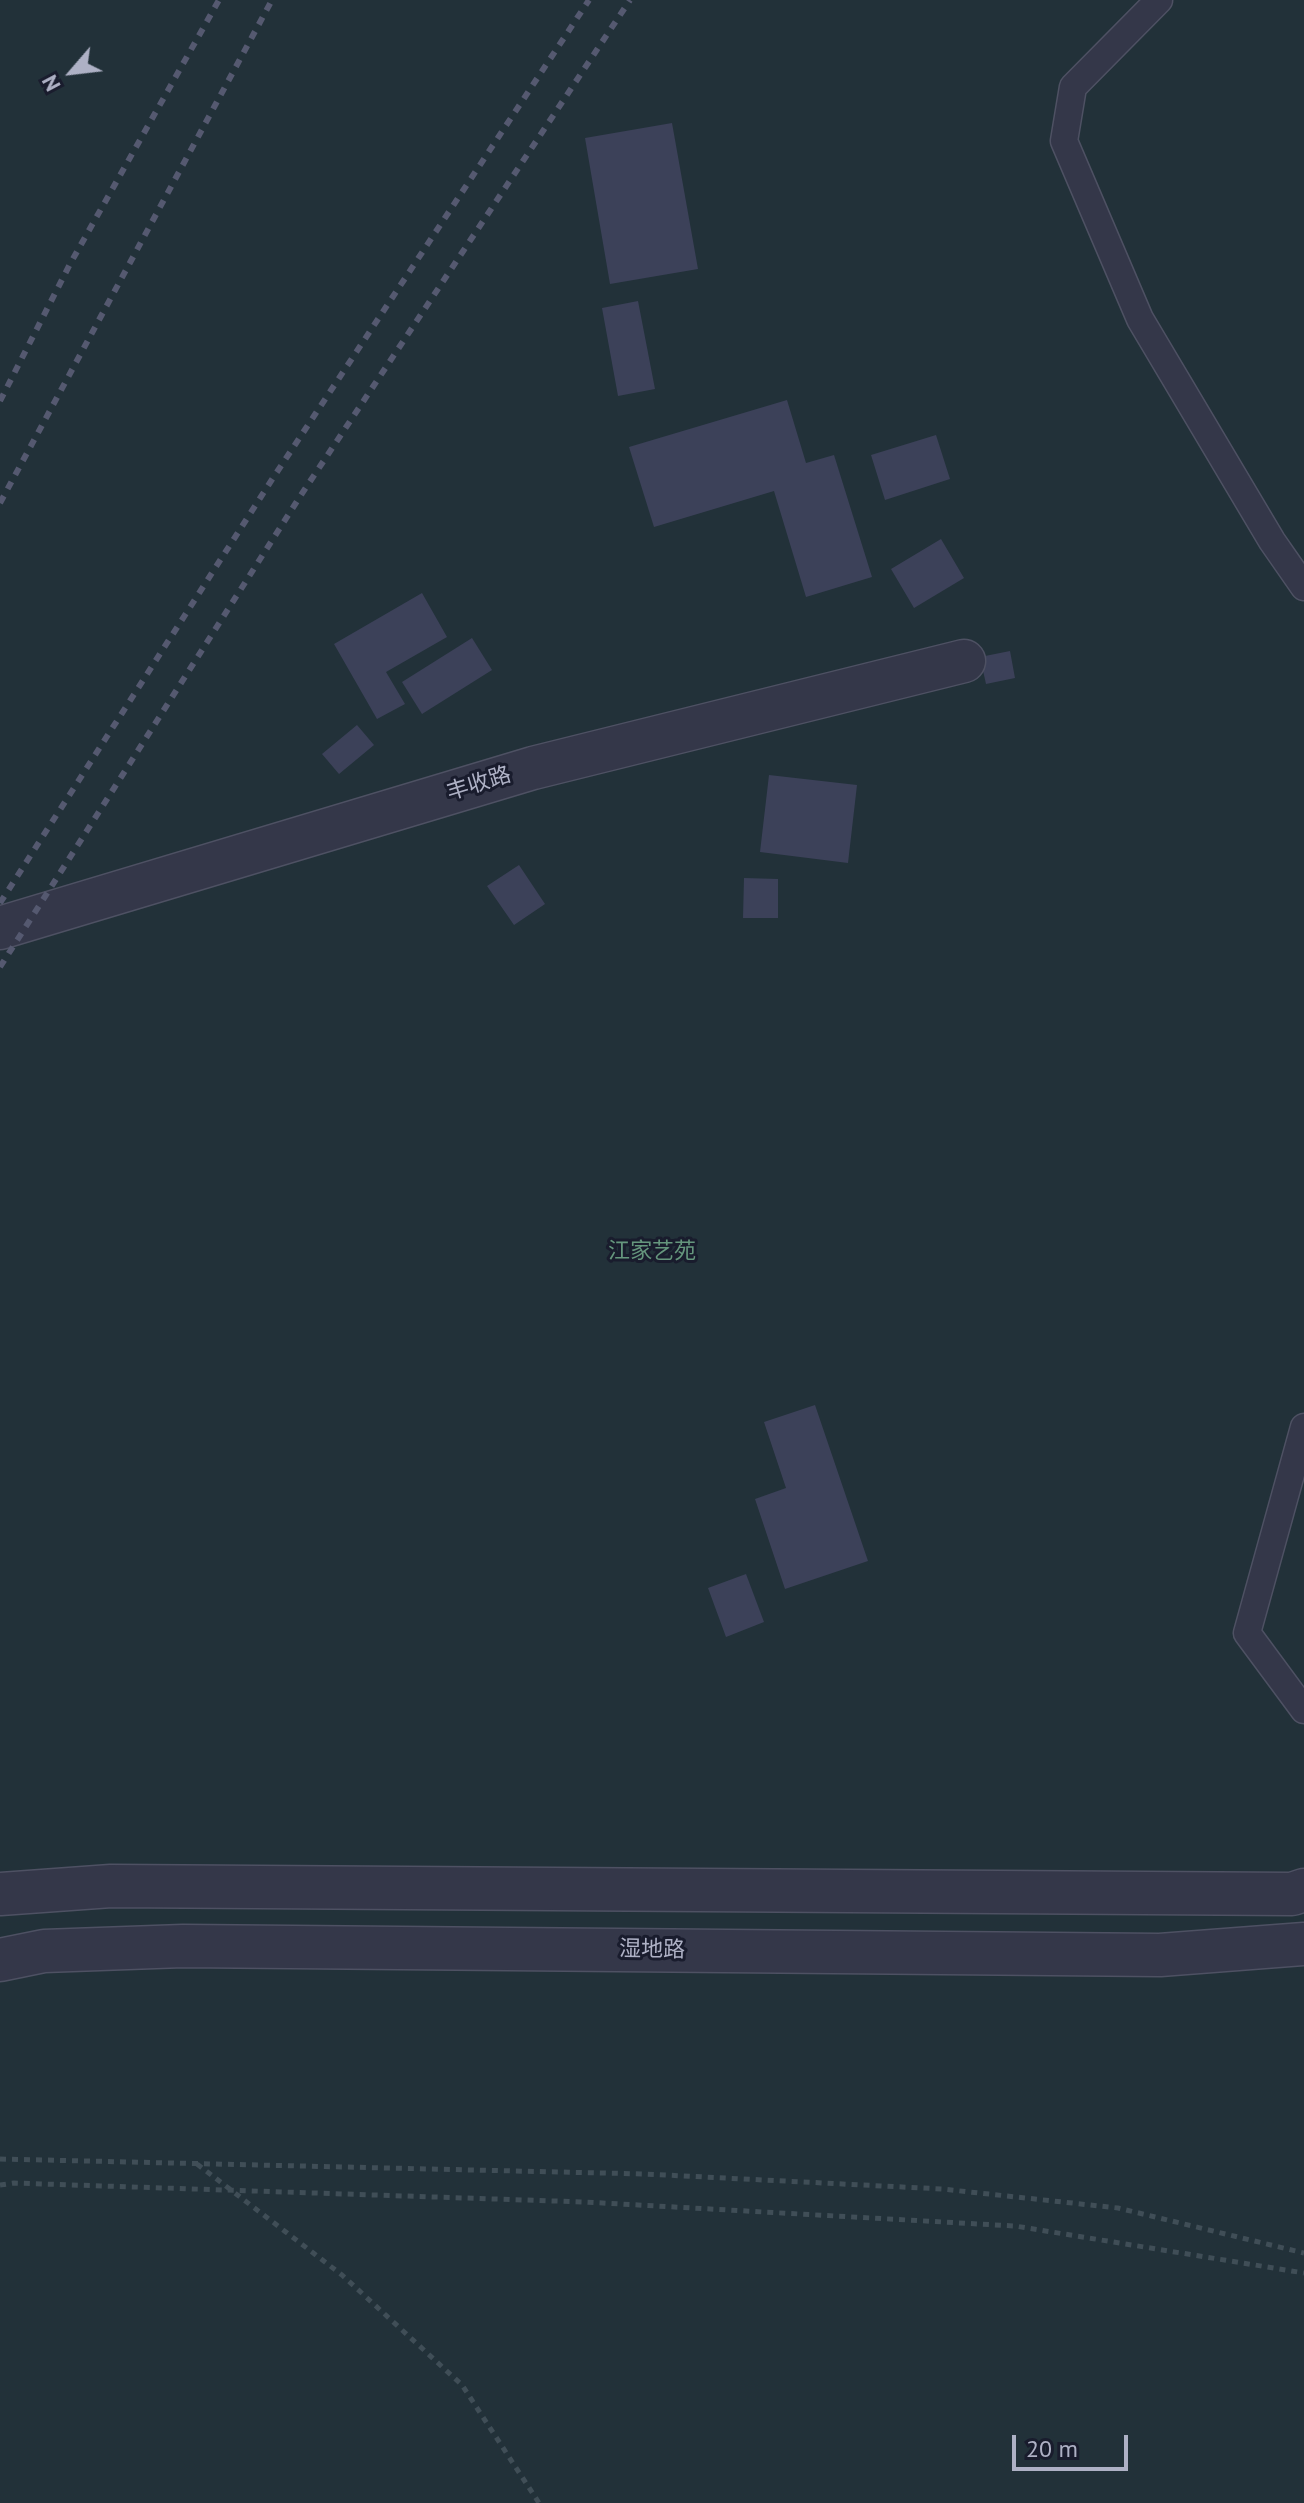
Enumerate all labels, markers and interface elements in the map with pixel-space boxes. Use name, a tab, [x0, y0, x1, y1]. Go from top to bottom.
north arrow	[32, 32, 112, 112]
text: N	[35, 70, 67, 96]
street label: 丰收路	[444, 762, 514, 806]
park label: 江家艺苑	[608, 1239, 696, 1265]
street label: 湿地路	[619, 1936, 685, 1964]
scale bar	[1016, 2419, 1132, 2469]
text: 20 m	[1026, 2433, 1078, 2464]

